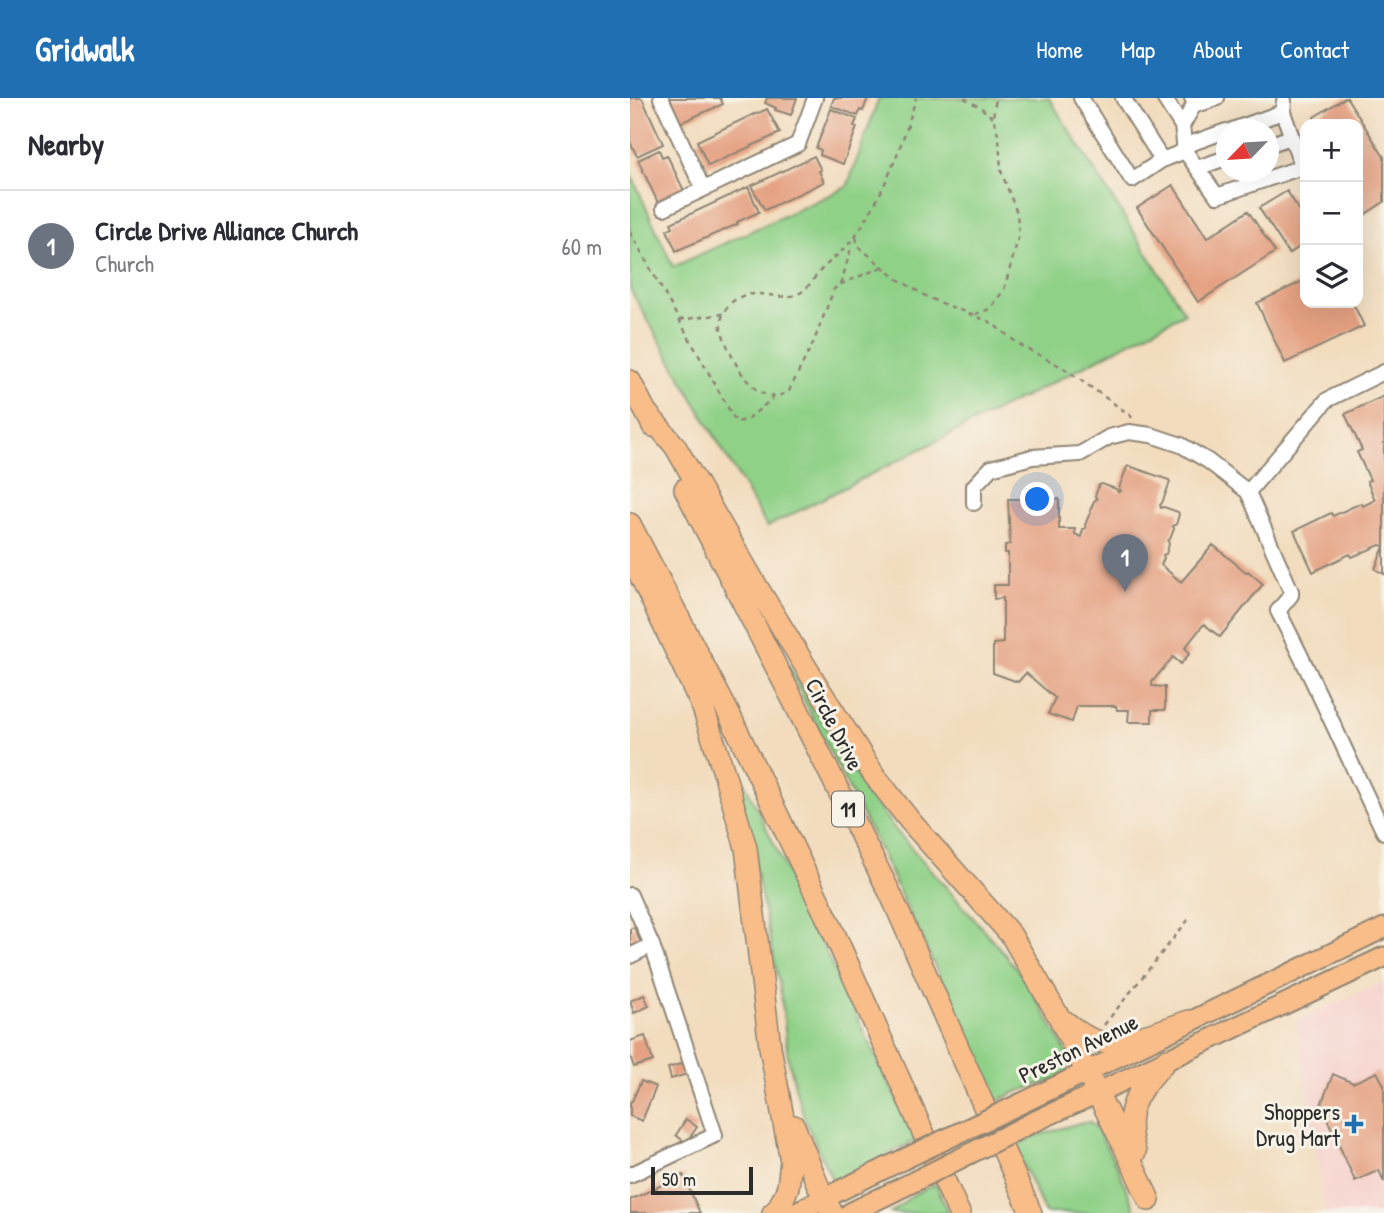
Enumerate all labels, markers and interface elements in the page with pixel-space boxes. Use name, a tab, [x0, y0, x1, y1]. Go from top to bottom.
text: Gridwalk	[35, 27, 135, 71]
text: Home	[1036, 33, 1083, 65]
text: Map	[1121, 33, 1155, 65]
text: About	[1193, 33, 1242, 65]
text: Contact	[1280, 33, 1349, 65]
north arrow	[1216, 119, 1279, 182]
map controls	[1300, 119, 1363, 308]
button: +	[1300, 119, 1363, 182]
text: Nearby	[28, 124, 104, 164]
button: −	[1300, 182, 1363, 245]
text: Circle Drive Alliance Church	[95, 213, 358, 248]
text: 1	[47, 231, 55, 262]
text: 60 m	[562, 231, 602, 262]
button: layers	[1300, 245, 1363, 308]
text: Church	[95, 248, 154, 279]
your location	[1020, 482, 1054, 516]
pin: 1	[1102, 534, 1148, 592]
street label: Circle Drive	[799, 673, 871, 775]
road number: 11	[832, 792, 864, 826]
street label: Preston Avenue	[1013, 1006, 1143, 1090]
place label: Shoppers Drug Mart	[1256, 1096, 1341, 1153]
marker: Shoppers Drug Mart	[1346, 1116, 1362, 1132]
scale bar	[651, 1164, 752, 1196]
text: 50 m	[662, 1166, 696, 1192]

